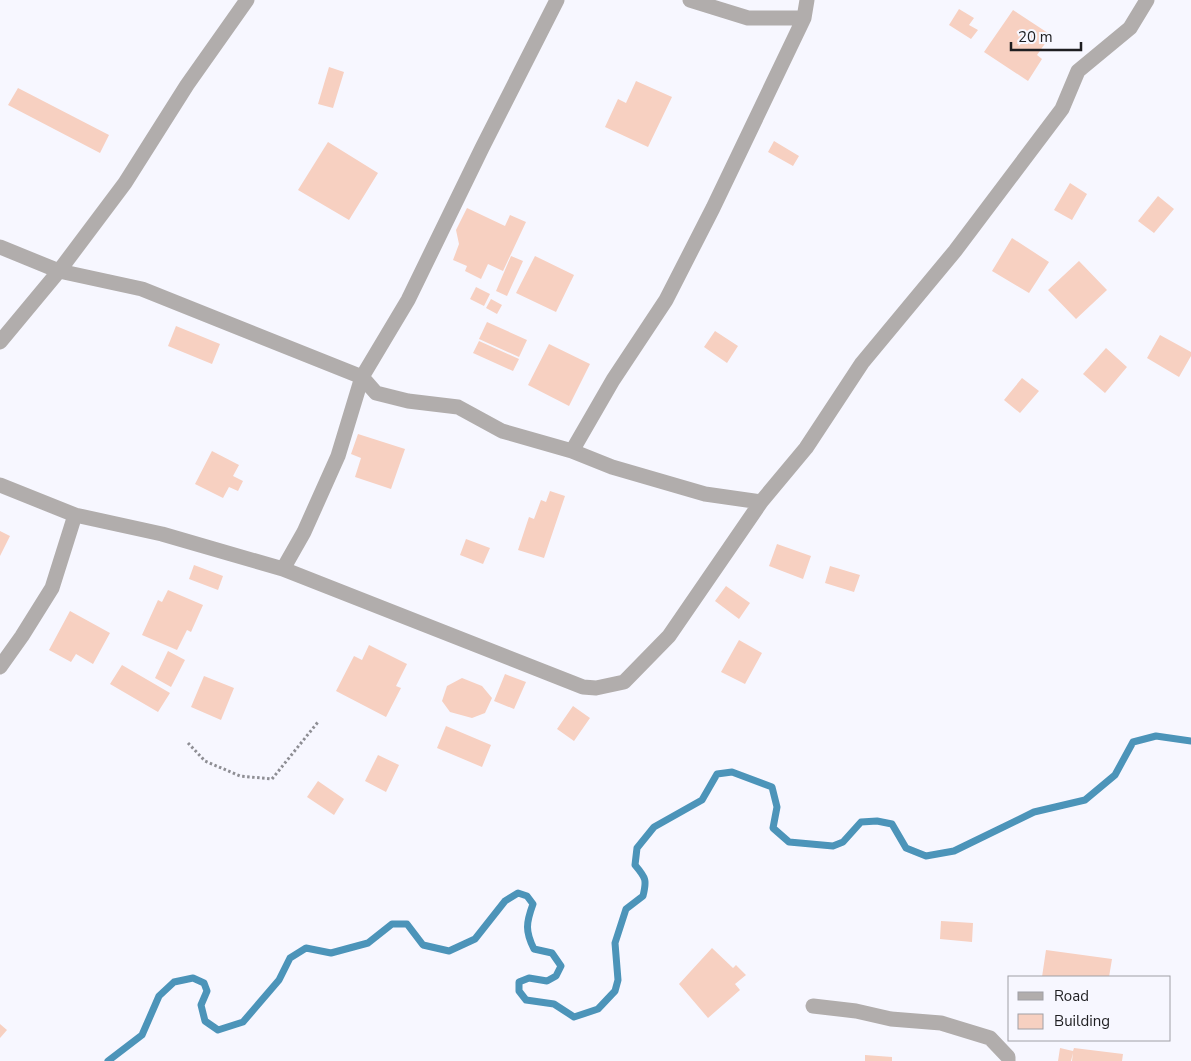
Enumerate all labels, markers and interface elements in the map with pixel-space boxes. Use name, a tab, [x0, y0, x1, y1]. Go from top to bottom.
scale bar	[1011, 20, 1081, 52]
text: 20 m	[1018, 27, 1053, 47]
legend	[1008, 976, 1171, 1041]
text: Road	[1054, 986, 1089, 1006]
text: Building	[1054, 1011, 1110, 1031]

